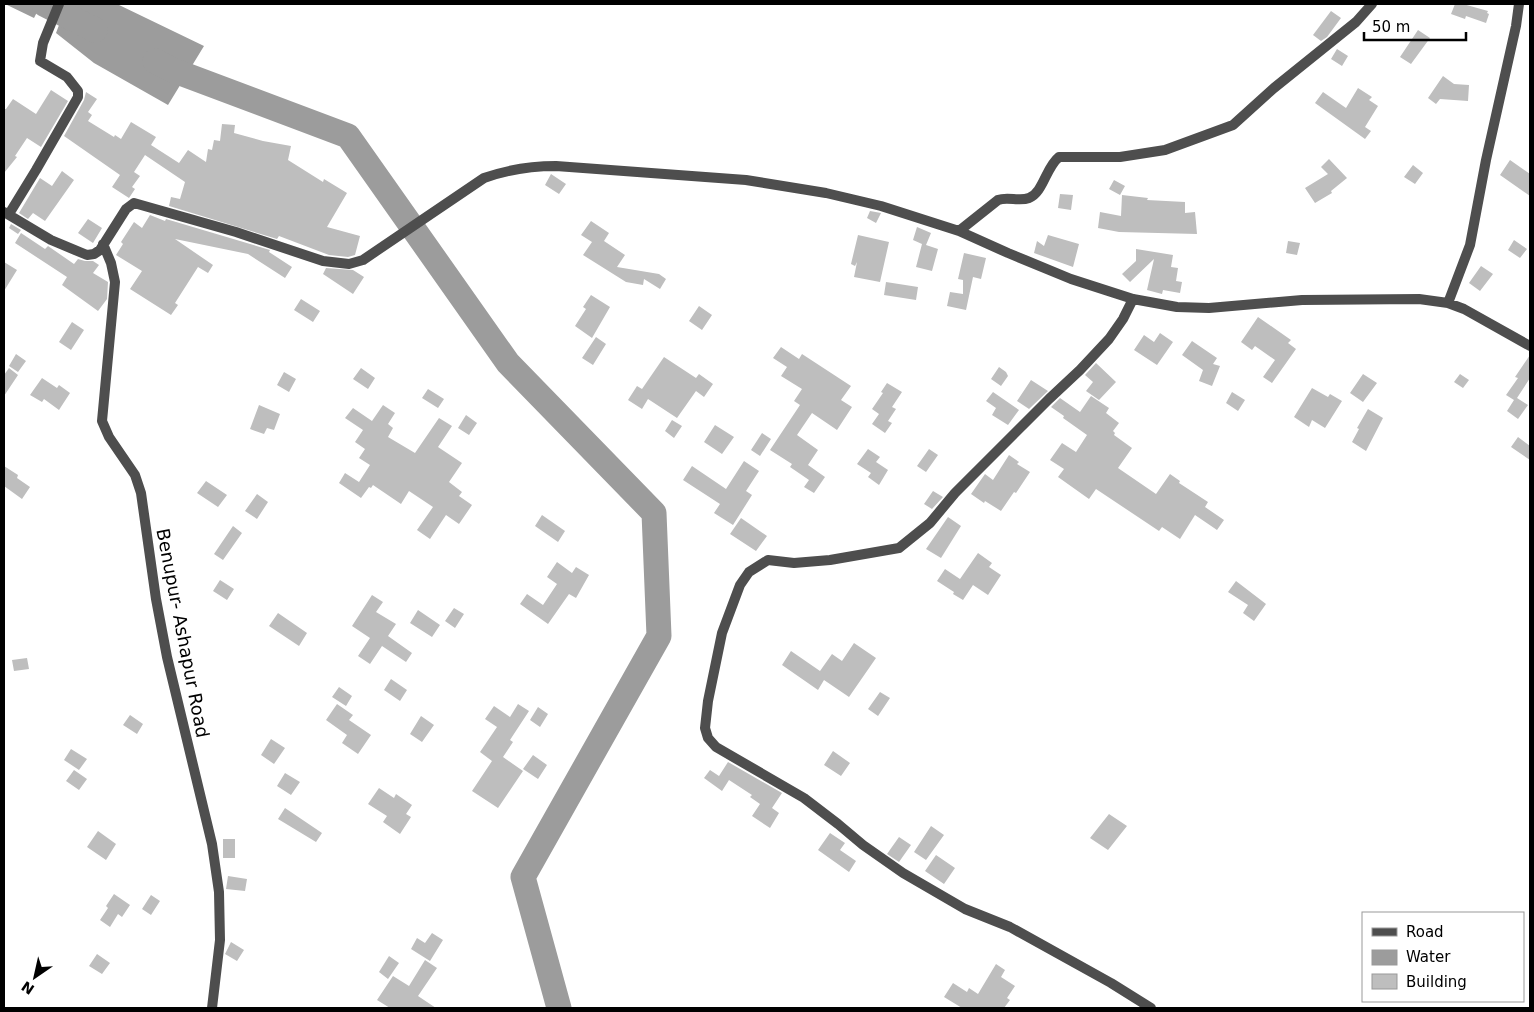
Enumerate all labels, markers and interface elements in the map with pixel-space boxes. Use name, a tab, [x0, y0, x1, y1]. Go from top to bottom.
scale bar	[1364, 10, 1466, 42]
text: 50 m	[1372, 18, 1410, 36]
street label: Benupur- Ashapur Road	[152, 527, 214, 739]
legend	[1362, 912, 1524, 1002]
text: Road	[1406, 923, 1444, 941]
text: Water	[1406, 948, 1451, 966]
north arrow	[10, 952, 60, 1002]
text: Building	[1406, 973, 1467, 991]
text: N	[18, 978, 37, 998]

